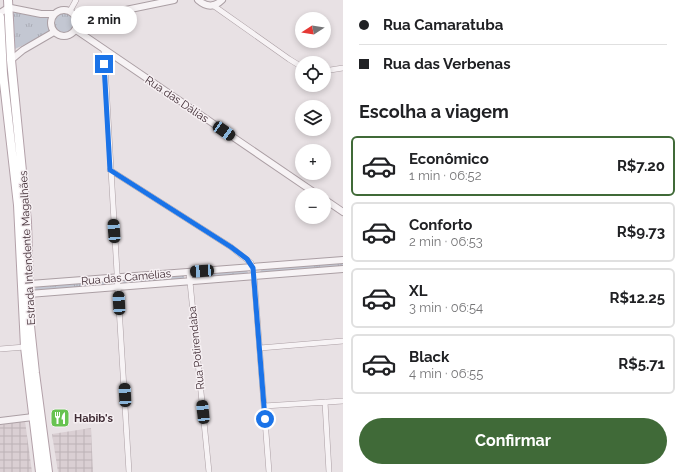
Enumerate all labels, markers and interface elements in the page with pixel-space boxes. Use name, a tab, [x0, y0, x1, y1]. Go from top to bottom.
callout: 2 min	[71, 6, 137, 34]
text: 2 min	[87, 12, 121, 27]
north arrow	[295, 12, 331, 48]
map controls	[295, 12, 331, 224]
text: Rua Camaratuba	[383, 16, 503, 34]
route end	[95, 55, 113, 73]
text: Rua das Verbenas	[383, 55, 511, 73]
button: locate	[295, 56, 331, 92]
street label: Rua das Dálias	[142, 73, 211, 125]
button: layers	[295, 100, 331, 136]
text: Escolha a viagem	[359, 101, 509, 122]
car	[211, 119, 237, 143]
button: +	[295, 144, 331, 180]
icon: car	[361, 148, 397, 184]
text: Econômico	[409, 150, 489, 168]
text: R$7.20	[617, 157, 665, 175]
text: 1 min · 06:52	[409, 168, 481, 183]
street label: Estrada Intendente Magalhães	[17, 170, 38, 326]
button: −	[295, 188, 331, 224]
icon: car	[361, 214, 397, 250]
text: Conforto	[409, 216, 472, 234]
car	[107, 219, 121, 243]
text: R$9.73	[617, 223, 665, 241]
text: 2 min · 06:53	[409, 234, 483, 249]
car	[190, 264, 214, 278]
street label: Rua das Camélias	[81, 267, 172, 288]
icon: car	[361, 280, 397, 316]
text: XL	[409, 282, 427, 300]
text: R$12.25	[609, 289, 665, 307]
car	[112, 291, 126, 315]
text: 3 min · 06:54	[409, 300, 483, 315]
street label: Rua Potirendaba	[186, 306, 207, 390]
icon: car	[361, 346, 397, 382]
text: Black	[409, 348, 449, 366]
text: R$5.71	[618, 355, 665, 373]
text: 4 min · 06:55	[409, 366, 483, 381]
car	[118, 383, 132, 407]
car	[196, 399, 210, 425]
restaurant icon: Habib's	[49, 407, 71, 429]
route start	[256, 410, 274, 428]
place label: Habib's	[74, 412, 113, 425]
button: Confirmar	[359, 418, 667, 464]

